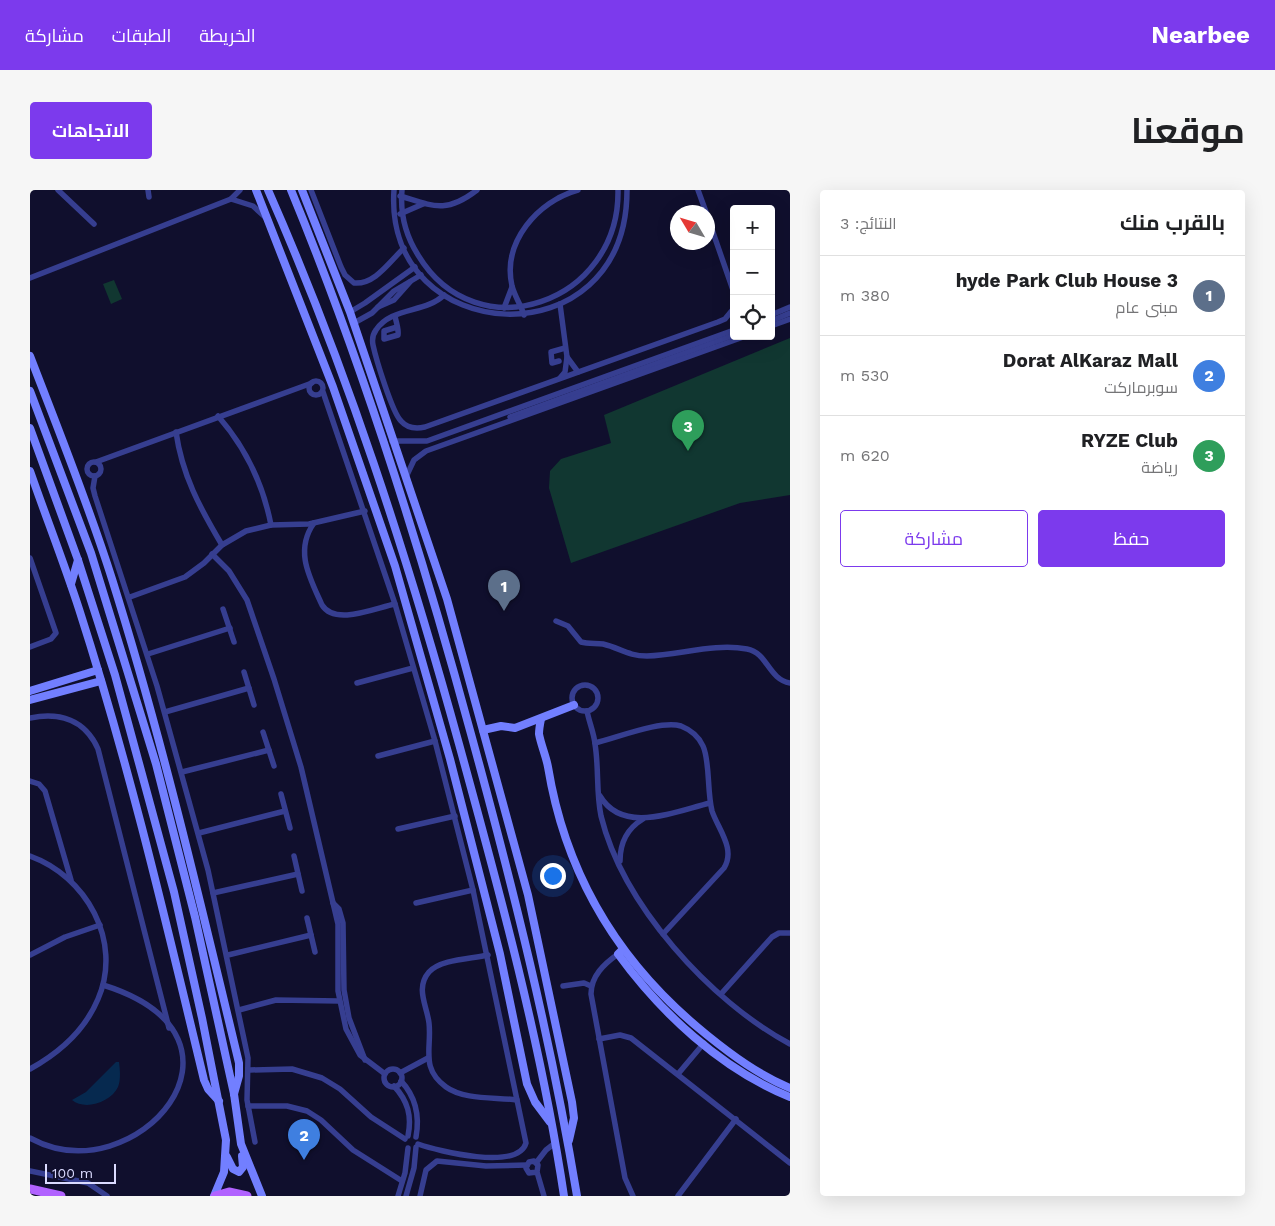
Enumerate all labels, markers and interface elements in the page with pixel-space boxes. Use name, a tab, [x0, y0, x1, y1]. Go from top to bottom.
text: Nearbee	[1151, 21, 1250, 49]
text: مشاركة	[25, 25, 84, 46]
text: الطبقات	[112, 25, 171, 46]
text: الخريطة	[199, 25, 256, 46]
button: الاتجاهات	[30, 102, 152, 159]
text: موقعنا	[1131, 110, 1245, 152]
north arrow	[670, 205, 715, 250]
map controls	[730, 205, 775, 340]
button: +	[730, 205, 775, 250]
text: بالقرب منك	[1120, 210, 1225, 235]
text: النتائج: 3	[840, 214, 897, 233]
button: −	[730, 250, 775, 295]
text: hyde Park Club House 3	[956, 269, 1178, 292]
text: 380 m	[840, 286, 890, 305]
text: 1	[1206, 286, 1212, 305]
button: locate	[730, 295, 775, 340]
text: مبنى عام	[1116, 298, 1178, 317]
text: Dorat AlKaraz Mall	[1003, 349, 1178, 372]
text: 530 m	[840, 366, 889, 385]
text: 2	[1204, 366, 1214, 385]
text: سوبرماركت	[1104, 378, 1178, 397]
pin: 3	[672, 410, 704, 451]
text: RYZE Club	[1081, 429, 1178, 452]
text: 620 m	[840, 446, 890, 465]
text: 3	[1204, 446, 1214, 465]
text: رياضة	[1141, 458, 1178, 477]
button: مشاركة	[840, 510, 1028, 567]
button: حفظ	[1038, 510, 1225, 567]
pin: 1	[488, 570, 520, 611]
your location	[540, 863, 566, 889]
pin: 2	[288, 1119, 320, 1160]
scale bar	[45, 1161, 116, 1184]
text: 100 m	[52, 1165, 93, 1181]

